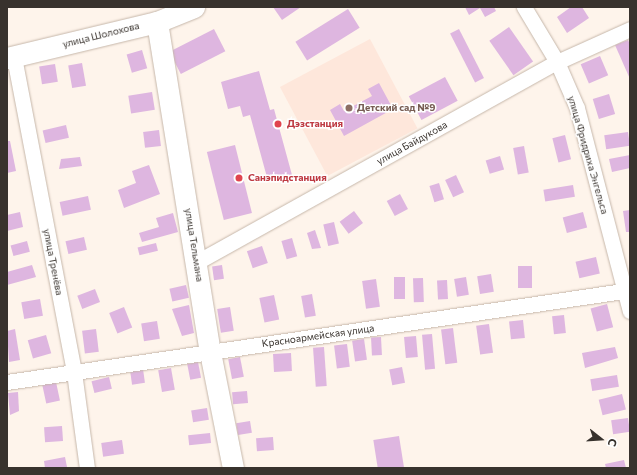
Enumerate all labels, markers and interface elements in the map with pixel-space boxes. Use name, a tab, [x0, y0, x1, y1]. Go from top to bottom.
street label: улица Шолохова	[61, 20, 141, 50]
street label: улица Фридриха Энгельса	[565, 95, 611, 215]
place label: Детский сад №9	[357, 102, 435, 114]
marker: Детский сад №9	[344, 103, 354, 113]
marker: Дэзстанция	[272, 118, 284, 130]
place label: Дэзстанция	[287, 118, 343, 130]
street label: улица Байдукова	[375, 119, 449, 167]
marker: Санэпидстанция	[233, 172, 245, 184]
place label: Санэпидстанция	[248, 172, 327, 184]
street label: улица Тельмана	[182, 207, 206, 283]
street label: улица Тренёва	[41, 228, 65, 296]
street label: Красноармейская улица	[261, 322, 375, 350]
north arrow	[581, 419, 621, 459]
text: С	[606, 437, 620, 448]

